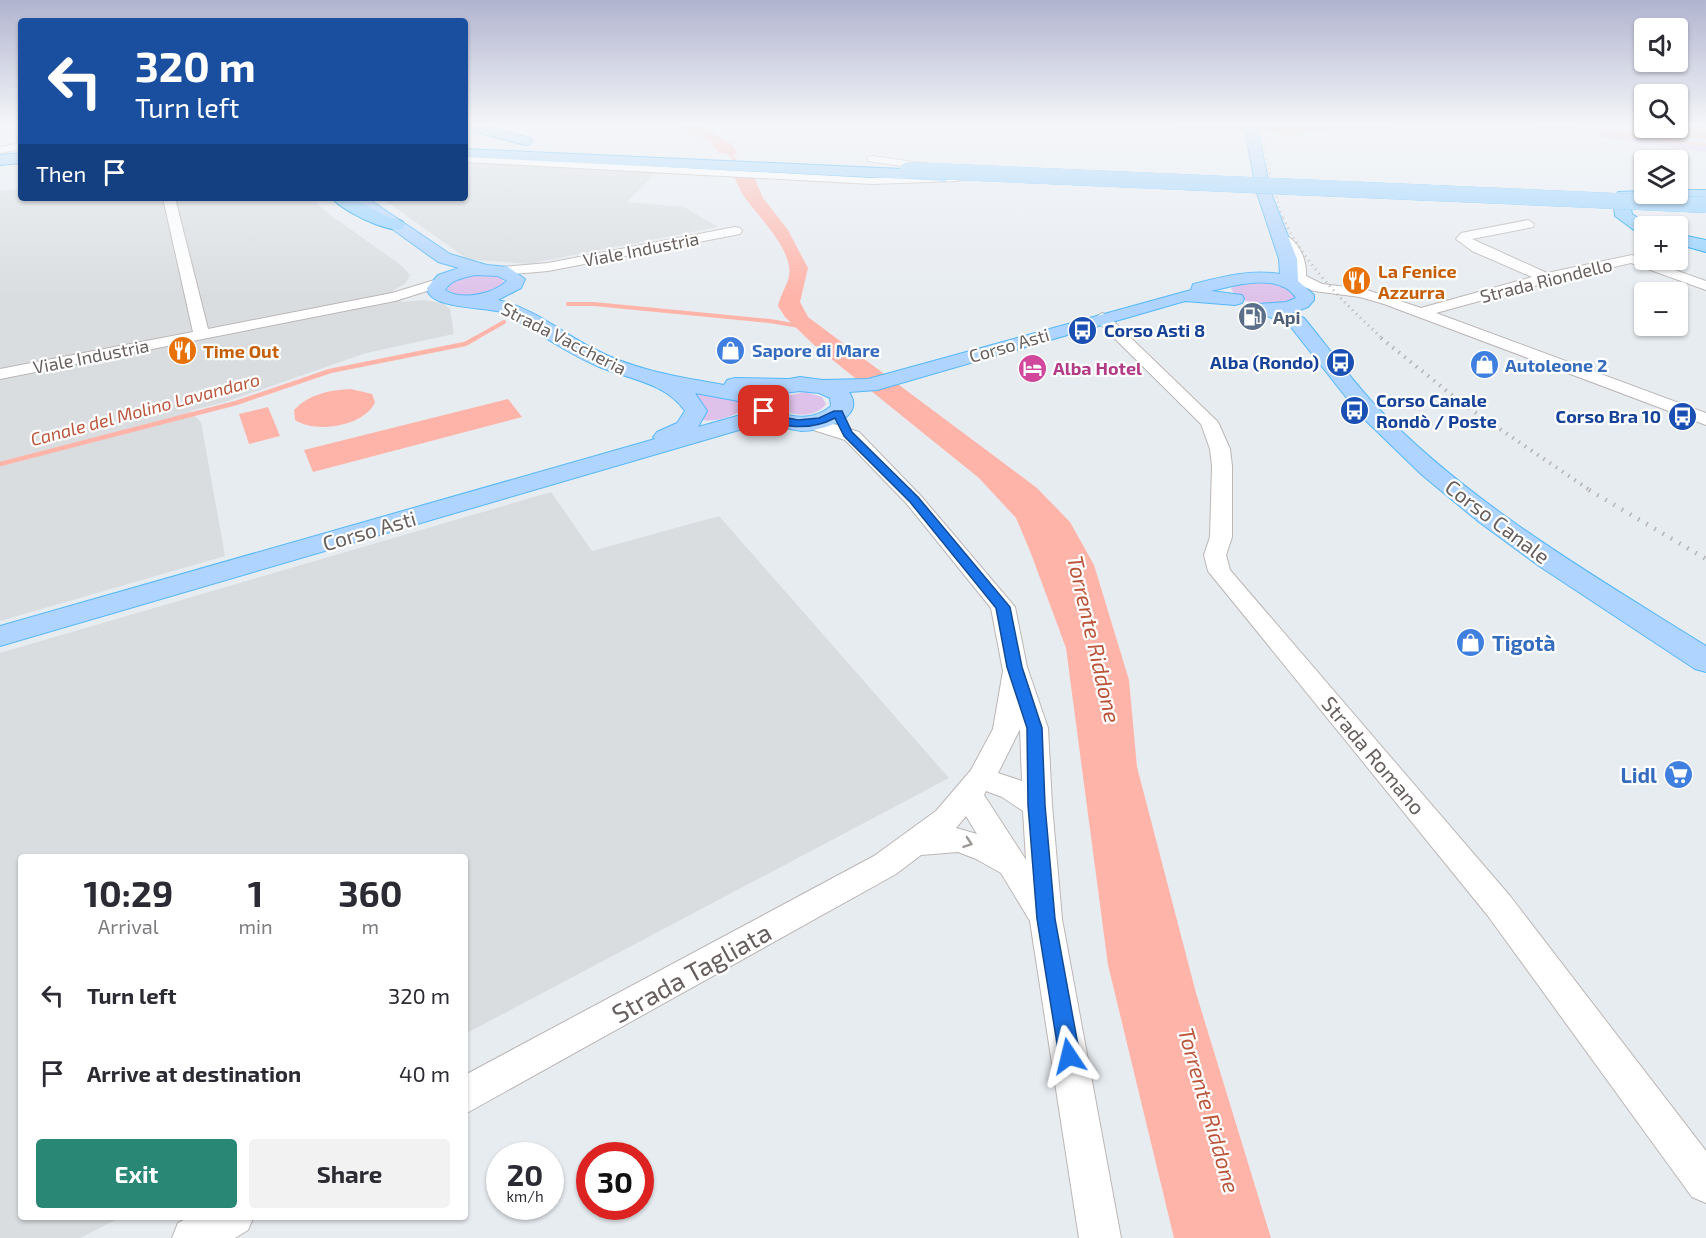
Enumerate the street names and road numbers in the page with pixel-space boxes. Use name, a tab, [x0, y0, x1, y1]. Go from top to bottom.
street label: Viale Industria	[581, 227, 701, 271]
street label: Strada Riondello	[1478, 253, 1614, 307]
street label: Strada Vaccheria	[498, 297, 630, 379]
street label: Corso Asti	[966, 323, 1052, 367]
street label: Viale Industria	[31, 334, 151, 378]
street label: Corso Canale	[1441, 474, 1555, 568]
street label: Corso Asti	[319, 505, 419, 555]
street label: Strada Romano	[1317, 691, 1431, 819]
street label: Strada Tagliata	[606, 915, 776, 1029]

